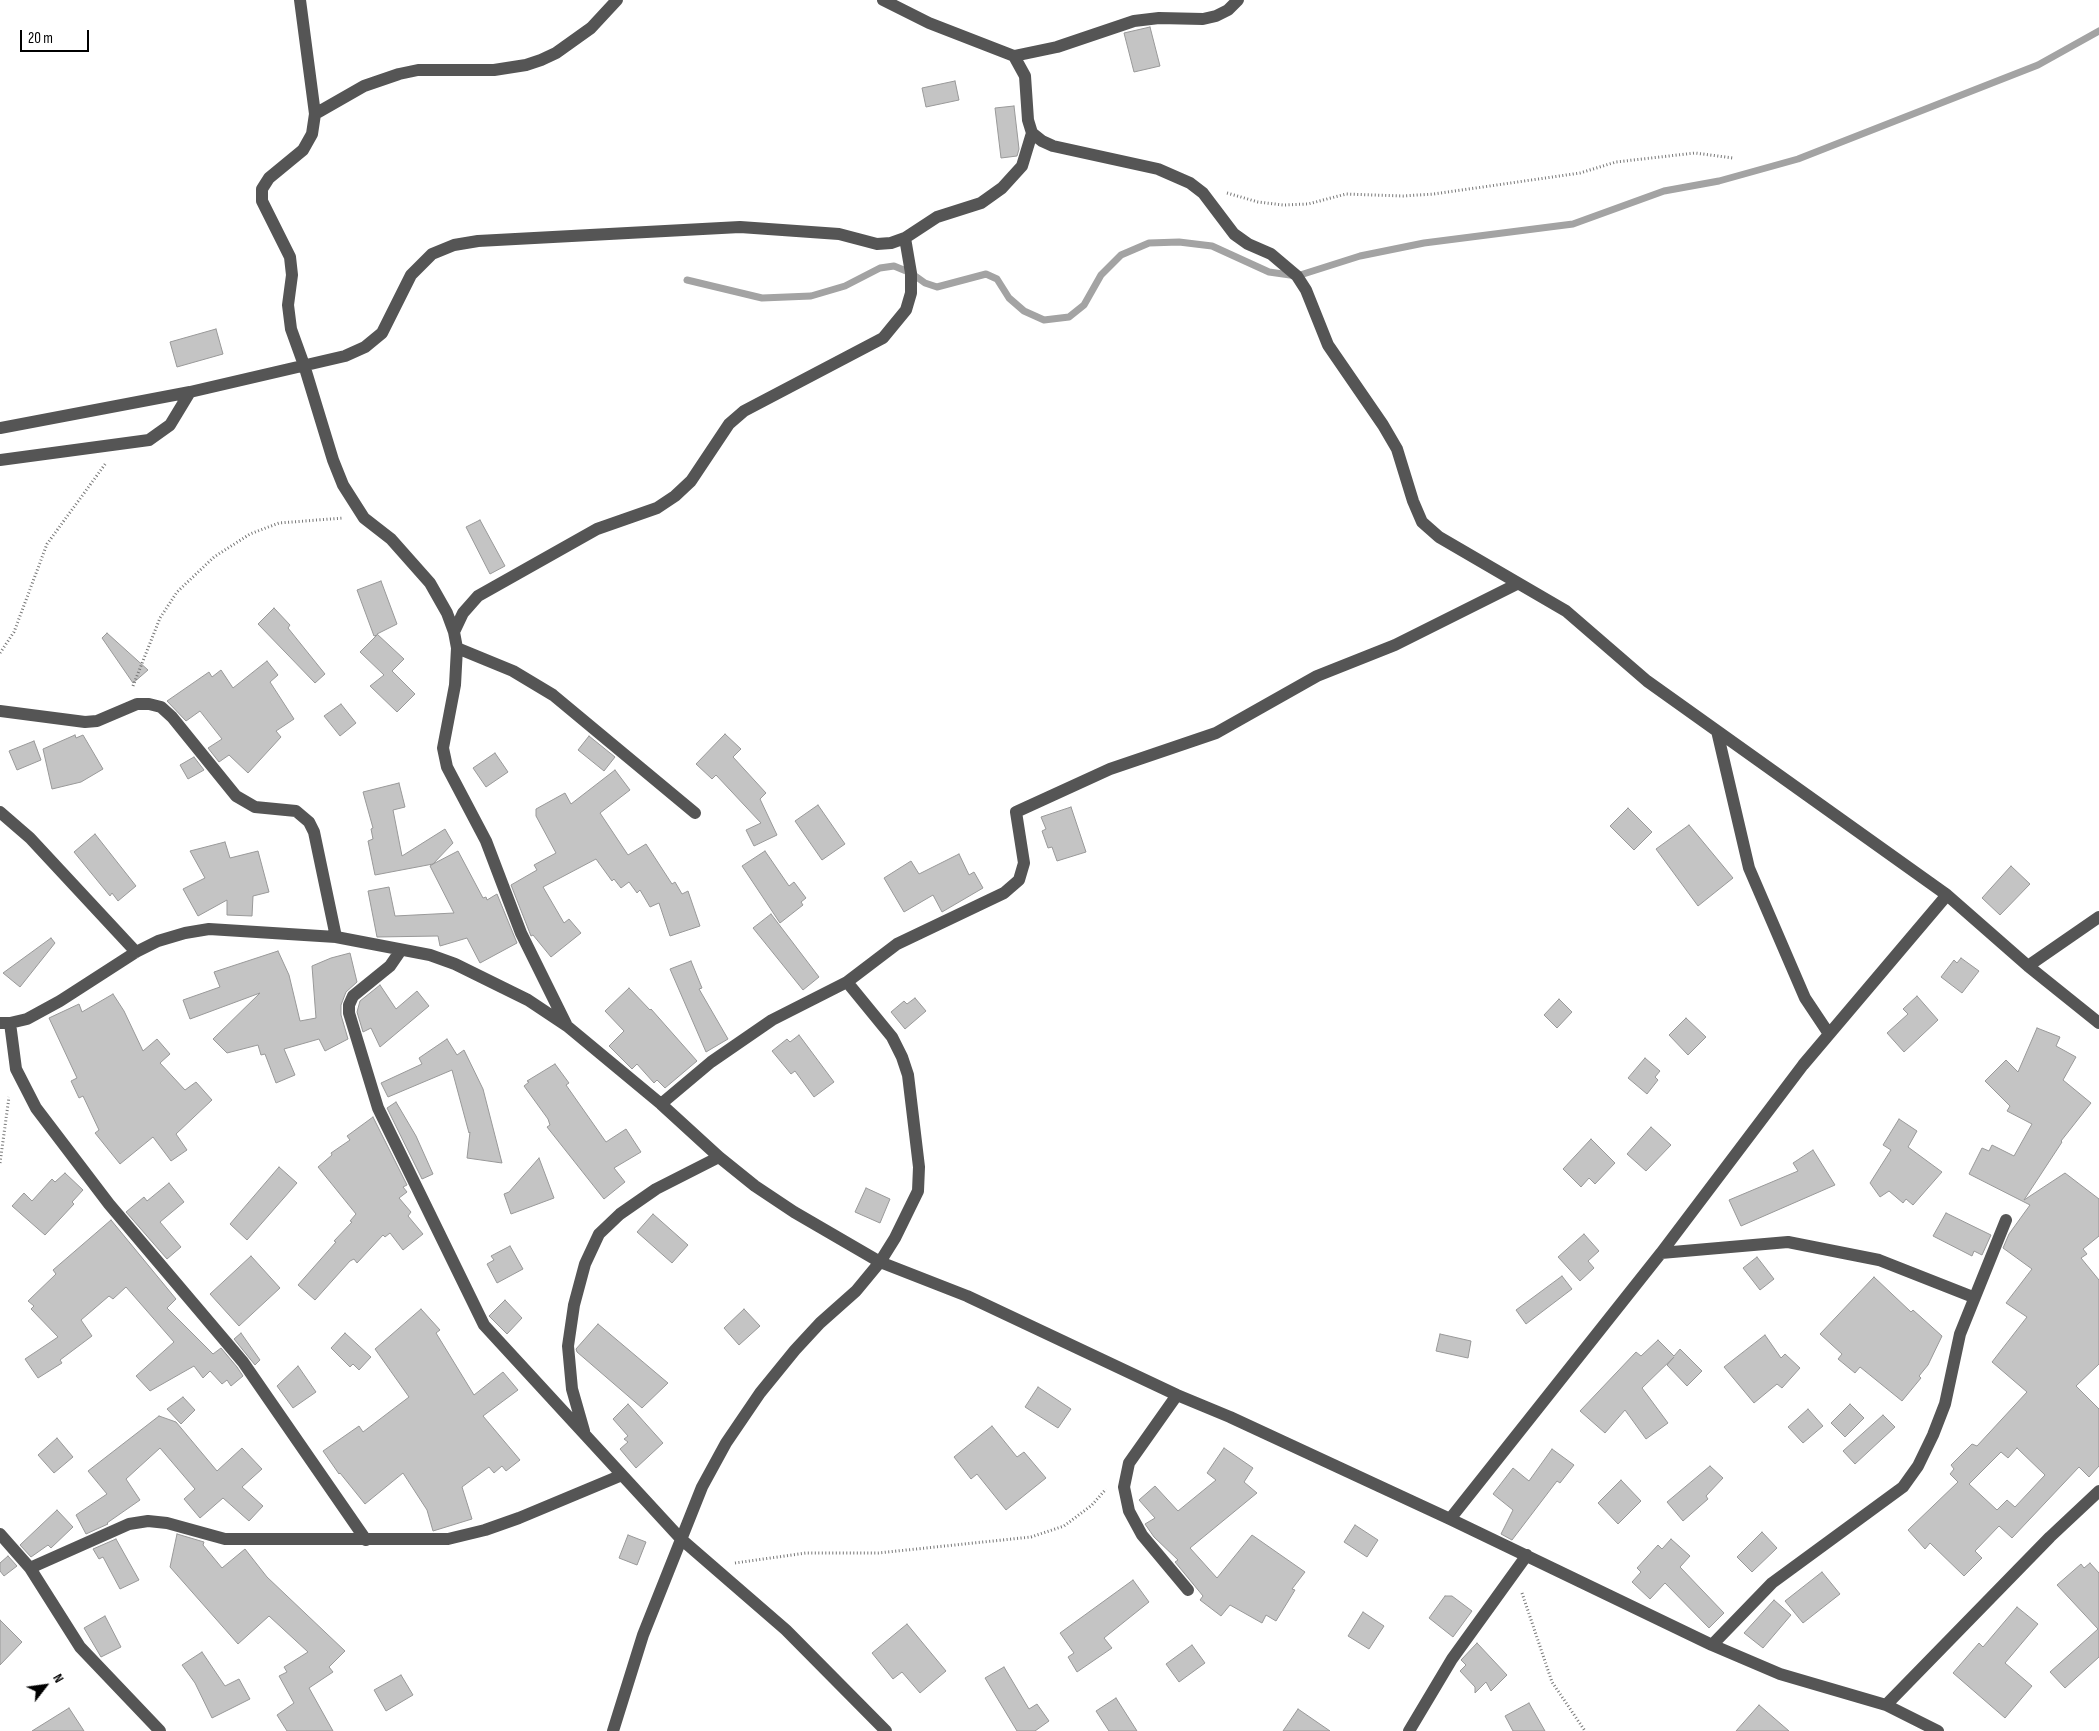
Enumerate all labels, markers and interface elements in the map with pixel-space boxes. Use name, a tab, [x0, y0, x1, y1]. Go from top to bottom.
scale bar	[22, 20, 91, 52]
text: 20 m	[28, 29, 53, 48]
north arrow	[20, 1661, 70, 1711]
text: N	[49, 1671, 68, 1686]

